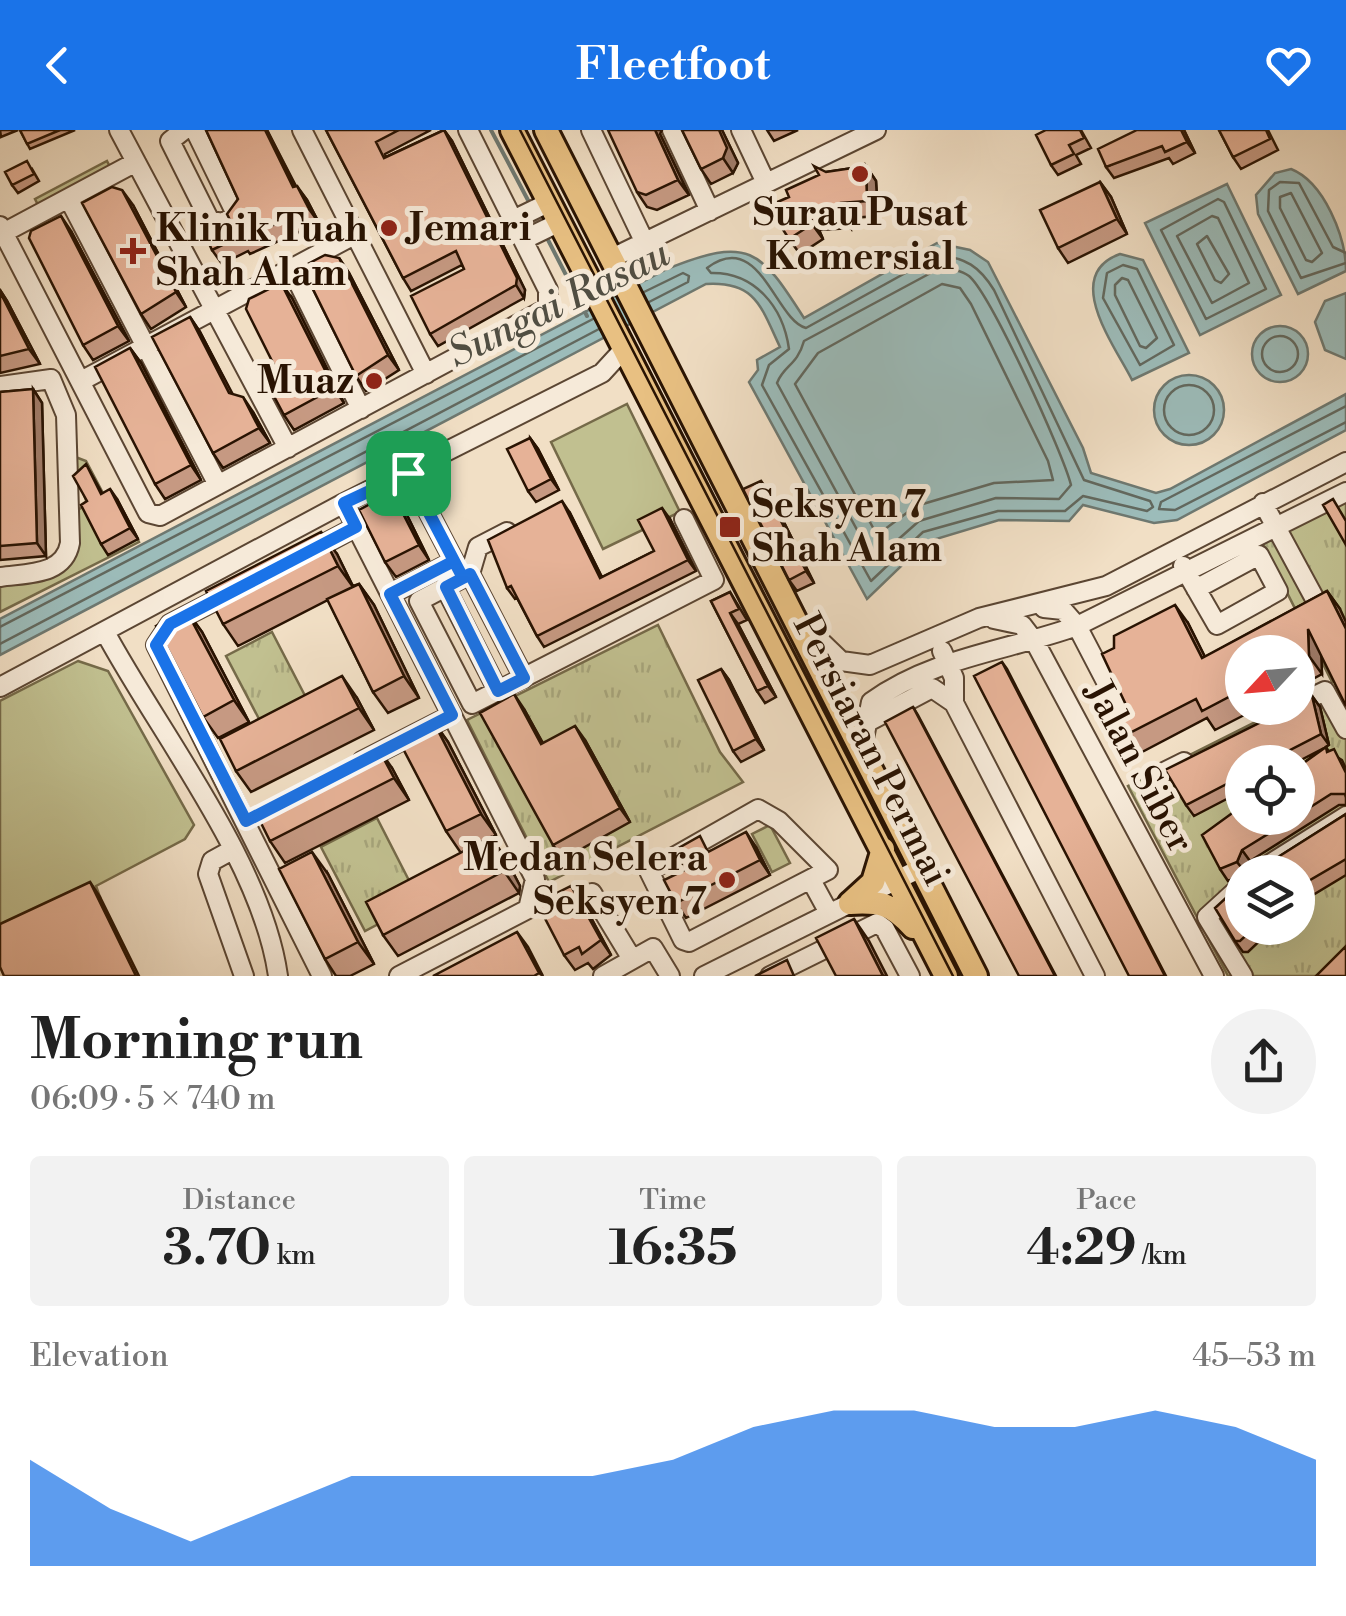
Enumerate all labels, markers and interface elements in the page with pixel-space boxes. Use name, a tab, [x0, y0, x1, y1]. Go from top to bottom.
text: Fleetfoot	[576, 37, 770, 94]
icon: back	[30, 38, 85, 93]
icon: heart	[1261, 38, 1316, 93]
marker: Surau Pusat Komersial	[849, 163, 871, 185]
place label: Surau Pusat Komersial	[753, 190, 968, 281]
place label: Jemari	[404, 205, 531, 252]
place label: Klinik Tuah Shah Alam	[156, 206, 368, 297]
marker: Jemari	[378, 217, 400, 239]
water label: Sungai Rasau	[440, 229, 678, 379]
marker: Klinik Tuah Shah Alam	[120, 238, 146, 264]
place label: Muaz	[257, 358, 354, 405]
marker: Muaz	[363, 370, 385, 392]
pin	[366, 431, 451, 516]
icon: arrive	[381, 446, 436, 501]
place label: Seksyen 7 Shah Alam	[752, 482, 943, 573]
marker: Seksyen 7 Shah Alam	[717, 514, 743, 540]
street label: Persiaran Permai	[782, 606, 960, 894]
north arrow	[1225, 635, 1315, 725]
map controls	[1225, 635, 1315, 945]
street label: Jalan Siber	[1073, 671, 1204, 861]
button: locate	[1225, 745, 1315, 835]
place label: Medan Selera Seksyen 7	[463, 835, 707, 926]
button: layers	[1225, 855, 1315, 945]
marker: Medan Selera Seksyen 7	[716, 869, 738, 891]
text: Morning run	[30, 1007, 363, 1076]
button: share	[1211, 1009, 1316, 1114]
text: 06:09 · 5 × 740 m	[30, 1079, 275, 1119]
text: Distance	[183, 1183, 296, 1218]
text: Time	[639, 1183, 707, 1218]
text: Pace	[1077, 1183, 1137, 1218]
text: 3.70	[163, 1218, 271, 1280]
text: 16:35	[609, 1218, 737, 1280]
text: 4:29	[1027, 1218, 1137, 1280]
text: km	[271, 1238, 316, 1273]
text: /km	[1137, 1238, 1187, 1273]
text: Elevation	[30, 1336, 169, 1376]
text: 45–53 m	[1192, 1336, 1316, 1376]

